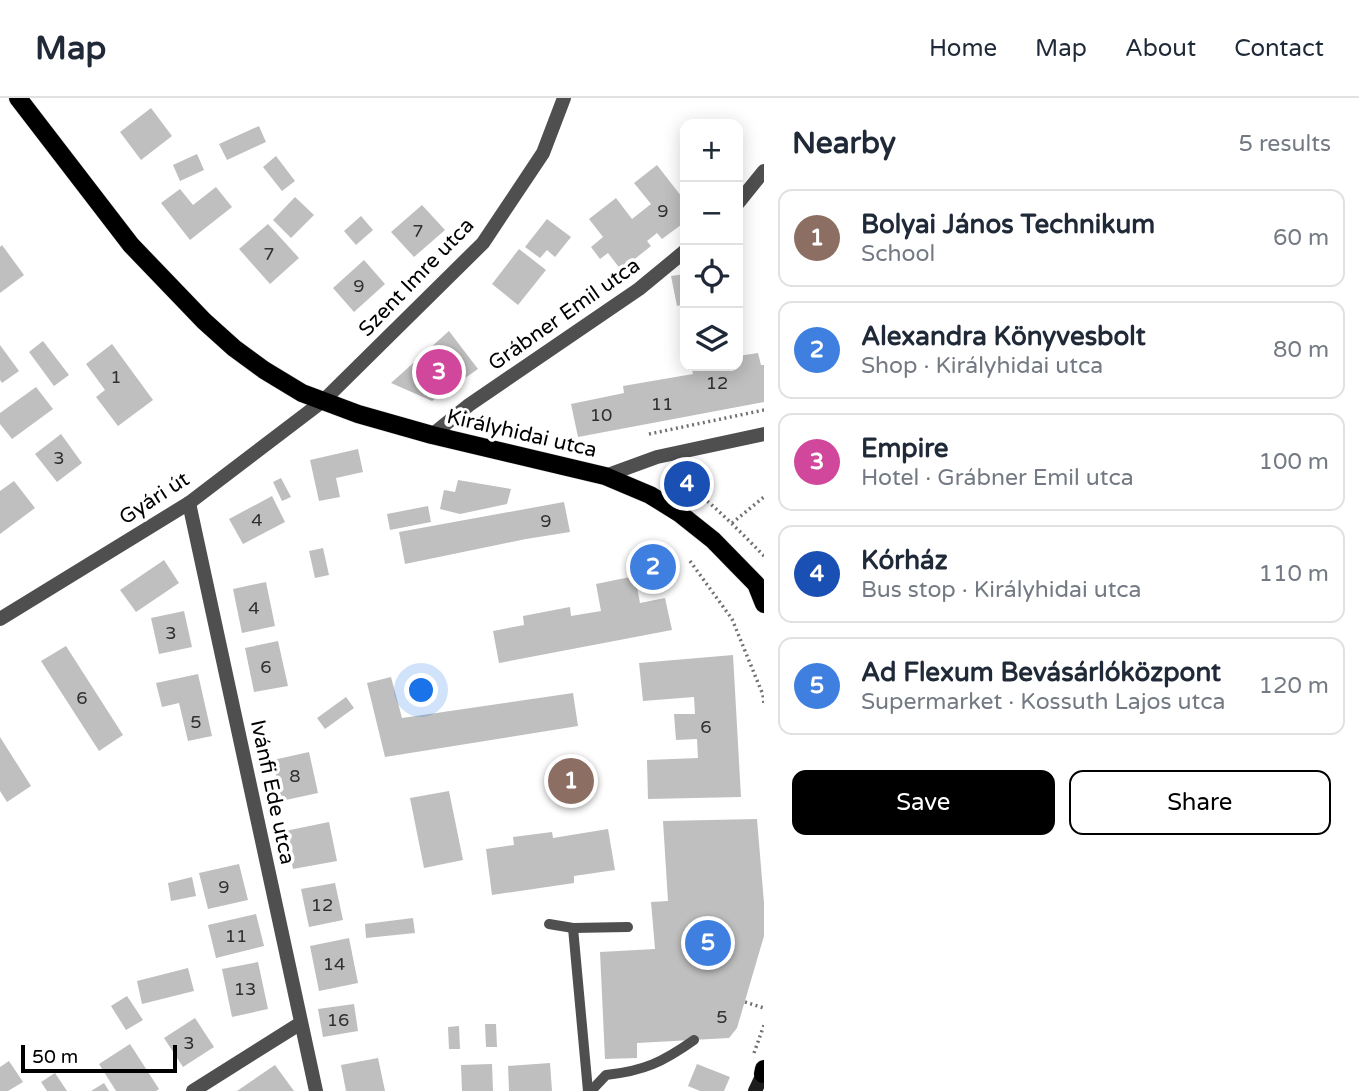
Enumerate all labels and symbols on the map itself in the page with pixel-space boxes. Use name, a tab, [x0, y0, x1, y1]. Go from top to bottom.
house number: 9	[657, 200, 669, 222]
street label: Szent Imre utca	[353, 213, 479, 342]
house number: 7	[412, 220, 424, 242]
house number: 7	[263, 243, 275, 265]
street label: Grábner Emil utca	[484, 253, 645, 376]
house number: 9	[353, 275, 365, 297]
pin: 3	[416, 346, 462, 398]
house number: 1	[110, 366, 122, 388]
house number: 12	[706, 372, 728, 394]
house number: 11	[651, 393, 673, 415]
street label: Királyhidai utca	[444, 404, 599, 463]
house number: 10	[590, 404, 612, 426]
house number: 3	[53, 447, 65, 469]
pin: 4	[664, 458, 710, 510]
street label: Gyári út	[115, 467, 194, 530]
house number: 4	[251, 509, 263, 531]
house number: 9	[540, 510, 552, 532]
pin: 2	[630, 541, 676, 593]
house number: 4	[248, 597, 260, 619]
house number: 3	[165, 622, 177, 644]
house number: 6	[260, 656, 272, 678]
your location	[404, 673, 438, 707]
house number: 6	[76, 687, 88, 709]
house number: 5	[190, 711, 202, 733]
house number: 6	[700, 716, 712, 738]
street label: Ivánfi Ede utca	[245, 717, 300, 867]
pin: 1	[548, 755, 594, 807]
house number: 8	[289, 765, 301, 787]
house number: 9	[218, 876, 230, 898]
house number: 12	[311, 894, 333, 916]
pin: 5	[685, 917, 731, 969]
house number: 11	[225, 925, 247, 947]
house number: 14	[323, 953, 345, 975]
house number: 13	[234, 978, 256, 1000]
house number: 5	[716, 1006, 728, 1028]
house number: 16	[327, 1009, 349, 1031]
house number: 3	[183, 1032, 195, 1054]
scale bar	[21, 1042, 177, 1074]

